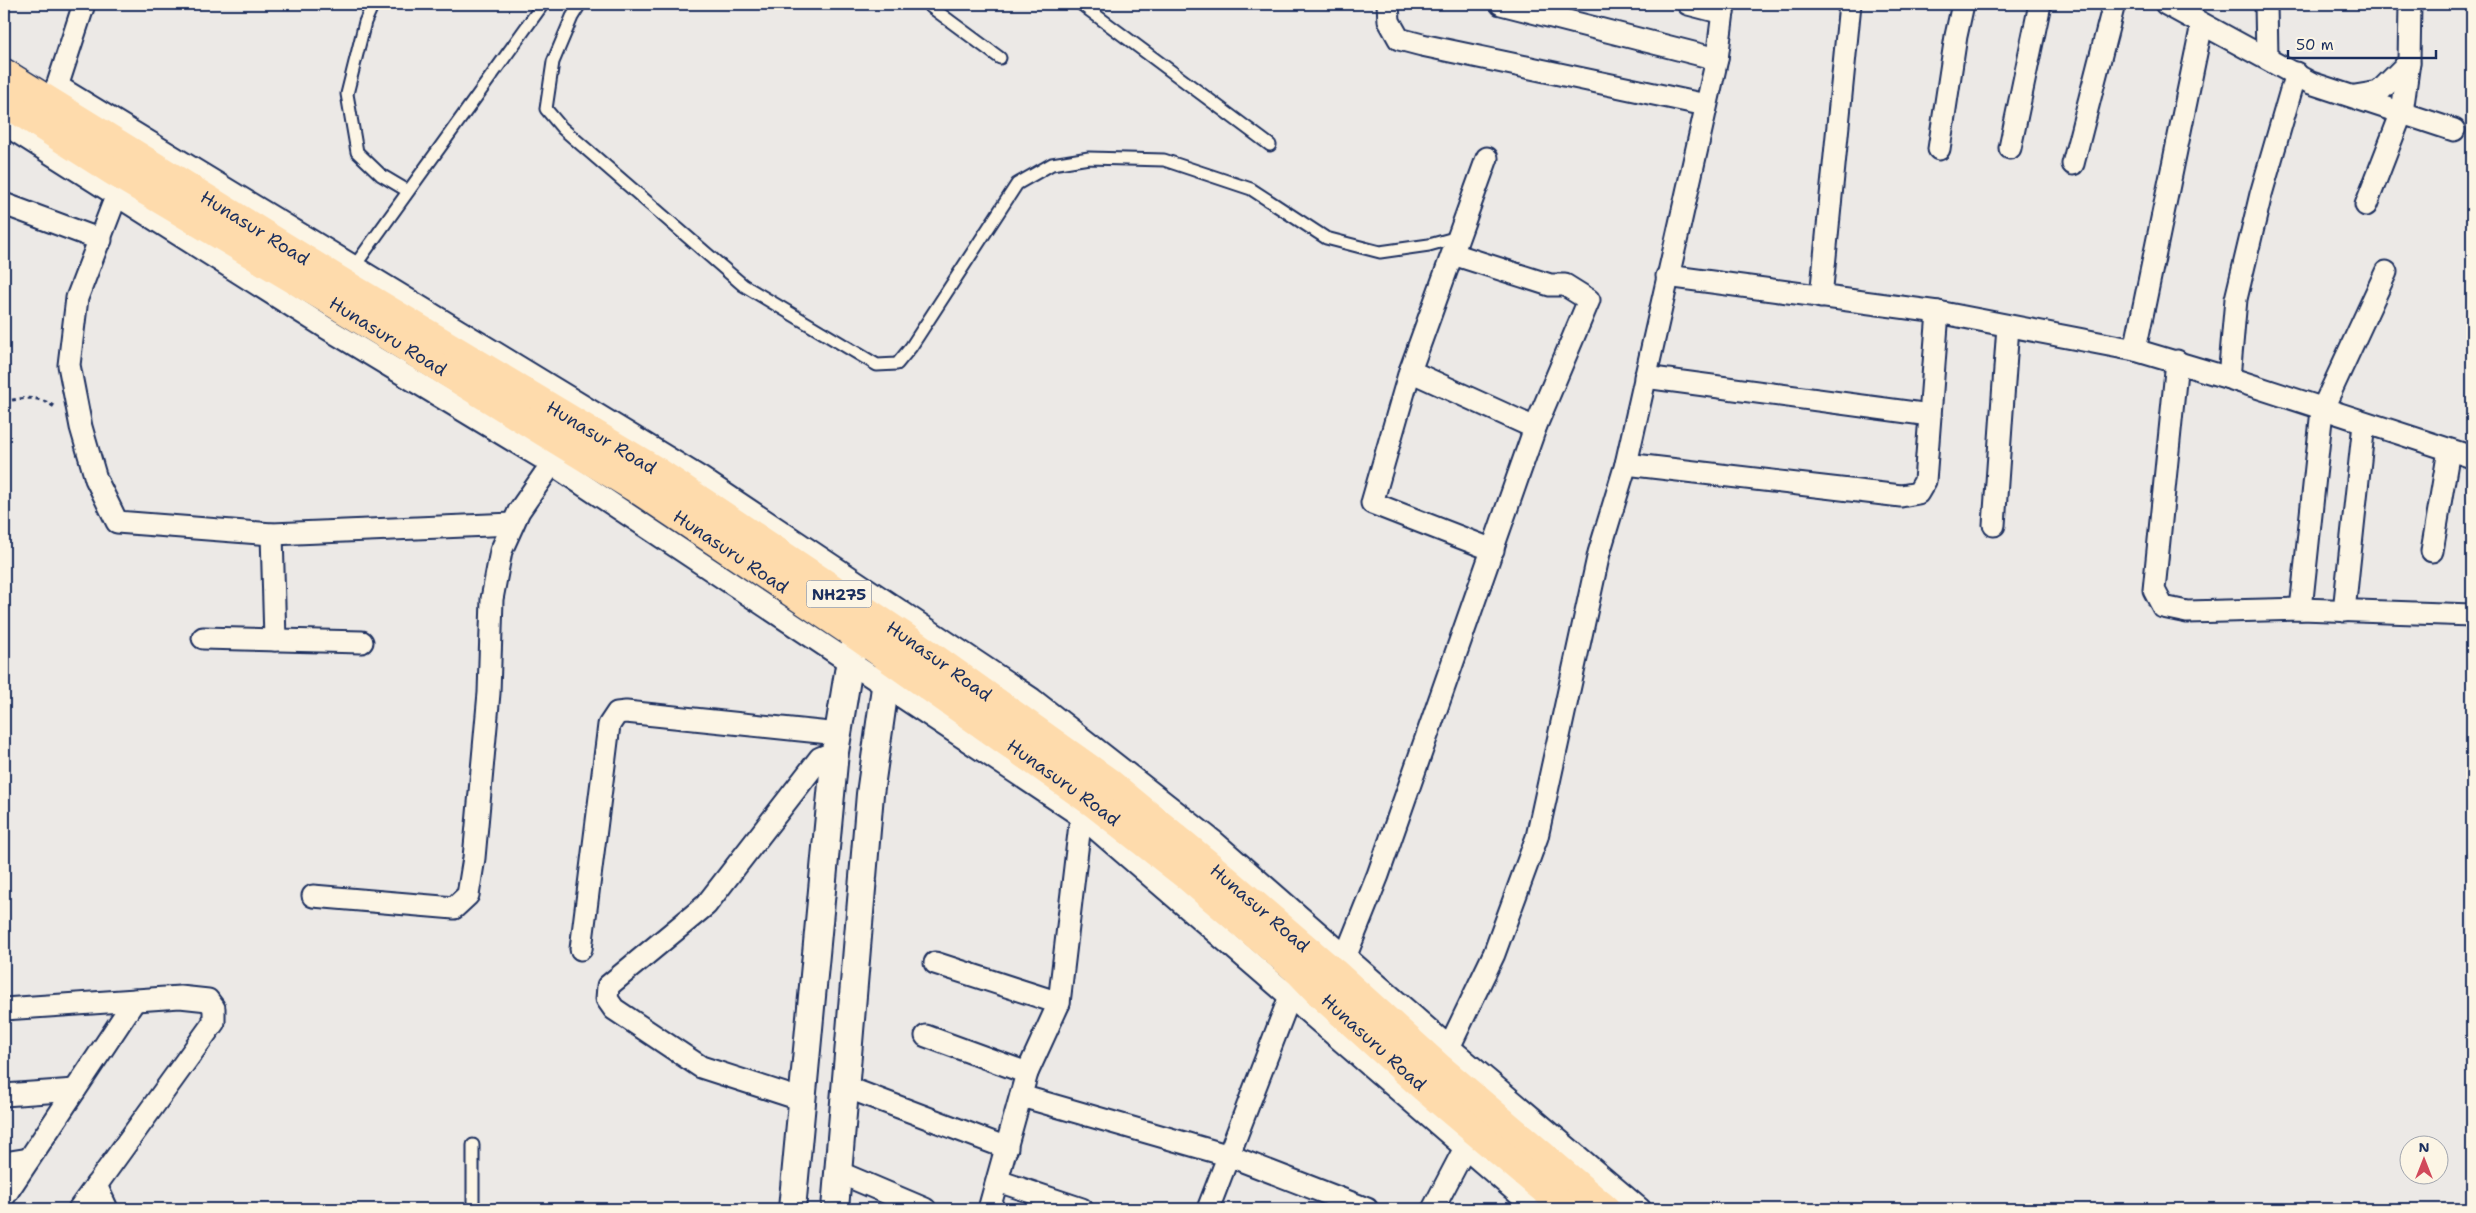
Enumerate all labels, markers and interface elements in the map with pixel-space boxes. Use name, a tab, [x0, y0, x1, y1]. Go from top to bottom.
scale bar	[2288, 28, 2436, 60]
text: 50 m	[2296, 35, 2334, 55]
street label: Hunasur Road	[196, 185, 314, 271]
street label: Hunasuru Road	[325, 291, 451, 382]
street label: Hunasur Road	[542, 395, 661, 480]
street label: Hunasuru Road	[669, 505, 793, 599]
road number: NH275	[806, 580, 872, 608]
street label: Hunasur Road	[882, 615, 997, 707]
street label: Hunasuru Road	[1002, 734, 1125, 832]
street label: Hunasur Road	[1205, 859, 1315, 958]
street label: Hunasuru Road	[1316, 989, 1432, 1096]
north arrow	[2398, 1136, 2448, 1186]
text: N	[2418, 1138, 2430, 1156]

